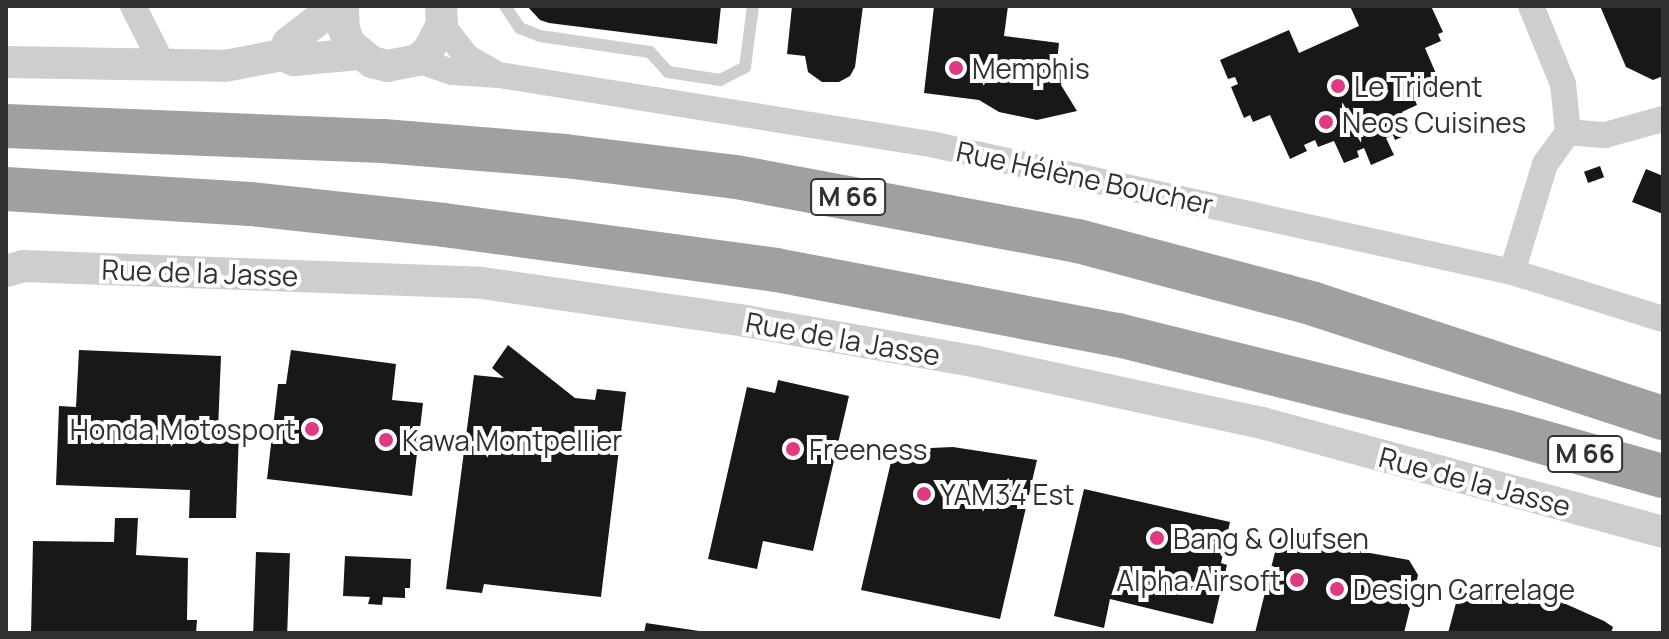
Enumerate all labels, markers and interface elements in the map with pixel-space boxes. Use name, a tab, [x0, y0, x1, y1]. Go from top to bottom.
place label: Memphis	[972, 51, 1090, 85]
marker: Memphis	[947, 59, 965, 77]
place label: Le Trident	[1354, 69, 1483, 103]
marker: Le Trident	[1329, 77, 1347, 95]
place label: Neos Cuisines	[1342, 105, 1526, 139]
marker: Neos Cuisines	[1317, 113, 1335, 131]
street label: Rue Hélène Boucher	[954, 133, 1216, 221]
road number: M 66	[810, 175, 886, 219]
street label: Rue de la Jasse	[101, 252, 299, 292]
street label: Rue de la Jasse	[743, 304, 943, 372]
place label: Honda Motosport	[70, 412, 296, 446]
marker: Honda Motosport	[303, 420, 321, 438]
place label: Kawa Montpellier	[402, 423, 622, 457]
marker: Kawa Montpellier	[377, 431, 395, 449]
place label: Freeness	[809, 432, 928, 466]
road number: M 66	[1547, 432, 1623, 476]
street label: Rue de la Jasse	[1376, 439, 1574, 523]
marker: Freeness	[784, 440, 802, 458]
place label: YAM34 Est	[940, 477, 1074, 511]
marker: YAM34 Est	[915, 485, 933, 503]
place label: Bang & Olufsen	[1173, 521, 1369, 555]
marker: Bang & Olufsen	[1148, 529, 1166, 547]
place label: Alpha Airsoft	[1116, 563, 1281, 597]
marker: Alpha Airsoft	[1288, 571, 1306, 589]
place label: Design Carrelage	[1353, 572, 1575, 606]
marker: Design Carrelage	[1328, 580, 1346, 598]

